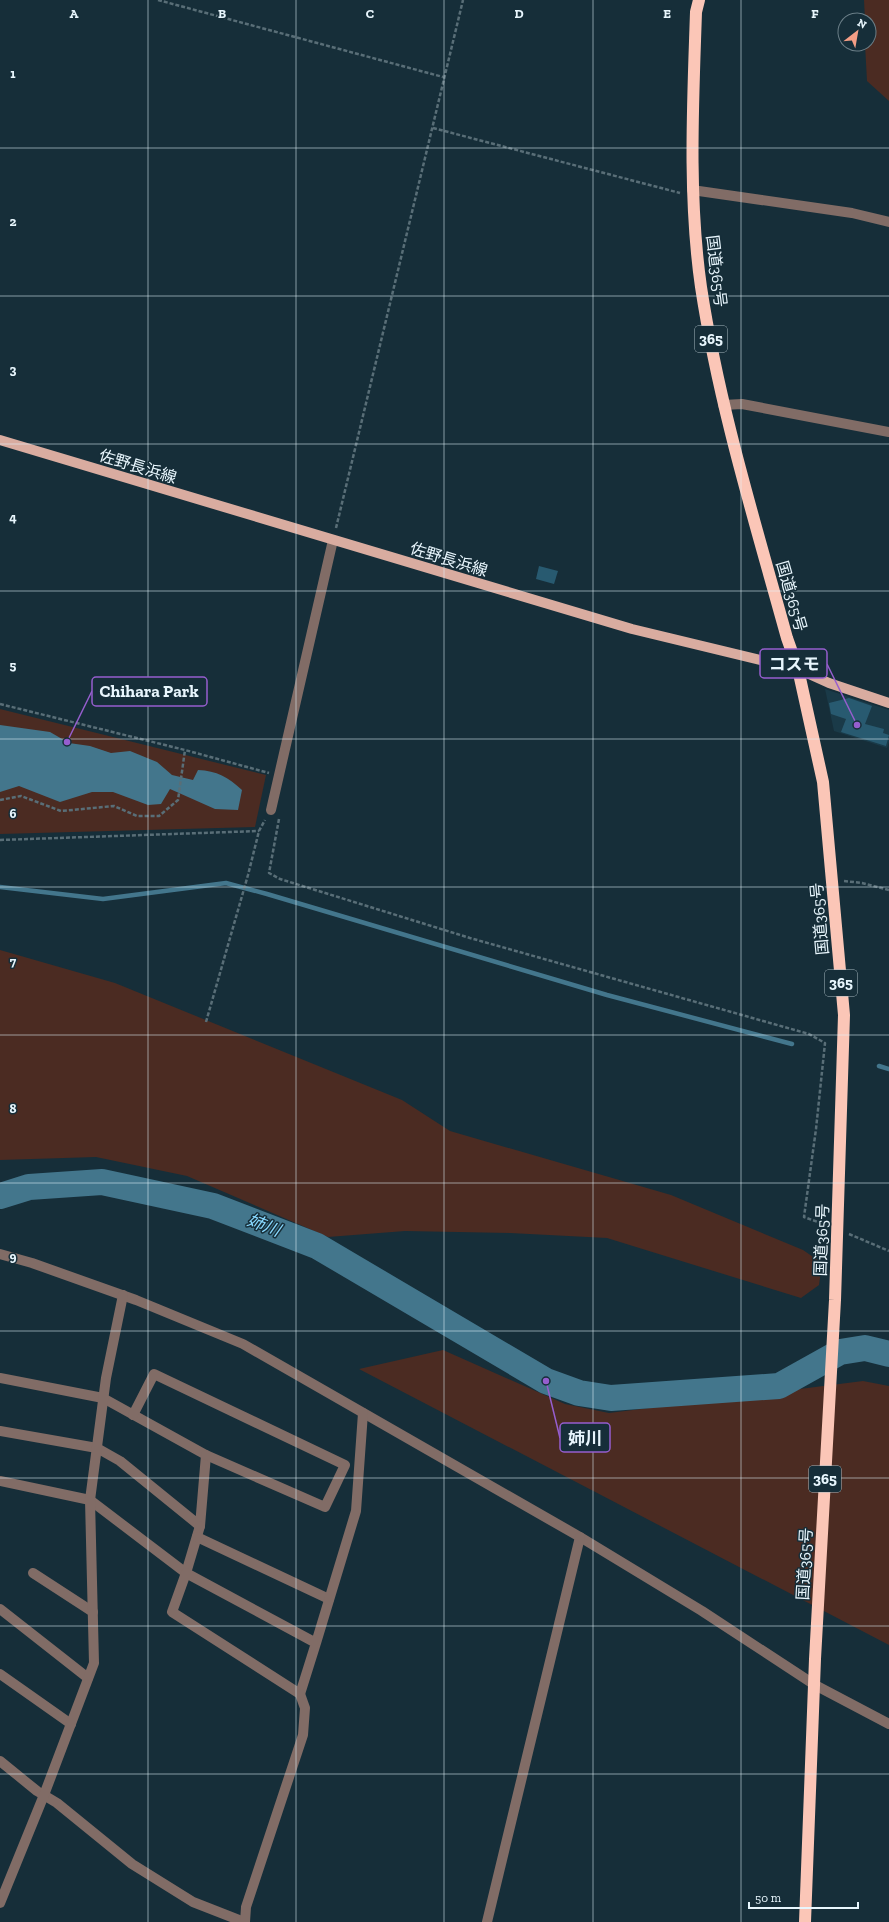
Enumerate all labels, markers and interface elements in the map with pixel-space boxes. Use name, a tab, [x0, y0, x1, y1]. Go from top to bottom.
text: A	[70, 6, 79, 21]
text: B	[218, 6, 226, 21]
text: C	[366, 6, 374, 21]
text: D	[514, 6, 524, 21]
text: E	[663, 6, 671, 21]
text: F	[811, 6, 819, 21]
north arrow	[837, 12, 877, 52]
text: N	[855, 16, 869, 32]
text: 1	[10, 66, 16, 81]
text: 2	[10, 214, 17, 229]
street label: 国道365号	[703, 234, 730, 308]
road number: 365	[695, 326, 727, 352]
text: 3	[10, 362, 17, 377]
street label: 佐野長浜線	[97, 446, 179, 487]
text: 4	[9, 510, 17, 525]
street label: 佐野長浜線	[408, 539, 490, 580]
street label: 国道365号	[772, 559, 811, 634]
callout: コスモ	[760, 649, 827, 678]
text: コスモ	[769, 654, 820, 674]
text: 5	[10, 658, 17, 673]
callout: Chihara Park	[92, 677, 207, 706]
text: Chihara Park	[99, 681, 199, 701]
text: 6	[10, 806, 17, 821]
street label: 国道365号	[807, 882, 832, 956]
text: 7	[10, 954, 17, 969]
road number: 365	[825, 970, 857, 996]
text: 8	[9, 1101, 17, 1116]
street label: 国道365号	[811, 1203, 832, 1277]
water label: 姉川	[245, 1210, 285, 1241]
text: 9	[10, 1249, 17, 1264]
callout: 姉川	[560, 1423, 610, 1452]
text: 姉川	[568, 1428, 602, 1448]
road number: 365	[809, 1466, 841, 1492]
street label: 国道365号	[793, 1527, 816, 1601]
scale bar	[749, 1884, 858, 1910]
text: 50 m	[755, 1891, 782, 1905]

